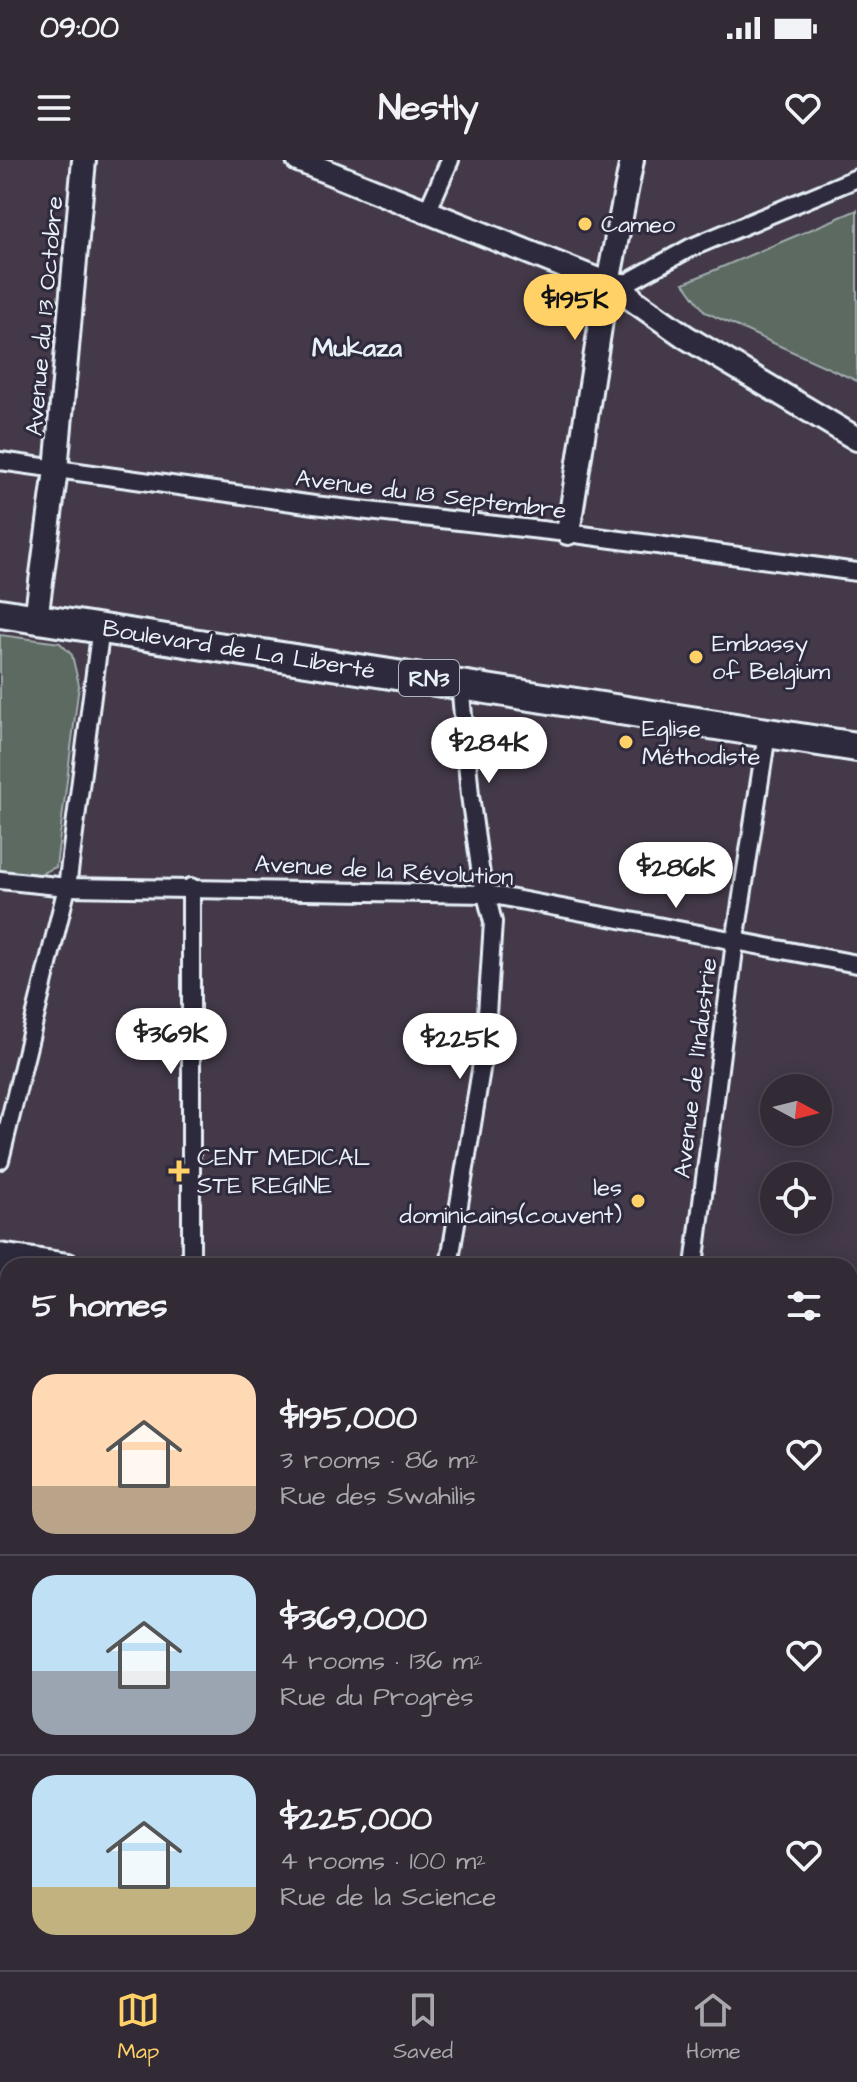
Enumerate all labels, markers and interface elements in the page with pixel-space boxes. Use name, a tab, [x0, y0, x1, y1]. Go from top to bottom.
text: 09:00	[40, 7, 119, 49]
text: Nestly	[378, 83, 479, 134]
icon: menu	[32, 86, 76, 130]
icon: heart	[781, 86, 825, 130]
street label: Avenue du 13 Octobre	[18, 195, 72, 437]
place label: Cameo	[601, 208, 676, 242]
marker: Cameo	[576, 215, 594, 233]
pin: $195K	[519, 274, 631, 342]
text: $195K	[542, 282, 608, 318]
district label: Mukaza	[312, 330, 403, 366]
street label: Avenue du 18 Septembre	[293, 461, 568, 528]
street label: Boulevard de La Liberté	[100, 612, 377, 688]
place label: Embassy of Belgium	[712, 627, 830, 690]
marker: Embassy of Belgium	[687, 648, 705, 666]
road number: RN3	[399, 660, 459, 696]
place label: Eglise Méthodiste	[642, 712, 761, 774]
pin: $284K	[433, 717, 545, 785]
text: $284K	[449, 725, 529, 761]
marker: Eglise Méthodiste	[617, 733, 635, 751]
pin: $286K	[620, 842, 732, 910]
street label: Avenue de la Révolution	[254, 847, 514, 895]
text: $286K	[637, 850, 715, 886]
street label: Avenue de l'Industrie	[666, 956, 726, 1180]
pin: $369K	[115, 1008, 227, 1076]
pin: $225K	[404, 1013, 516, 1081]
text: $369K	[134, 1016, 208, 1052]
text: $225K	[421, 1021, 499, 1057]
north arrow	[760, 1074, 832, 1146]
map controls	[760, 1074, 832, 1234]
place label: CENT MEDICAL STE REGINE	[197, 1141, 370, 1203]
marker: CENT MEDICAL STE REGINE	[168, 1160, 190, 1182]
button: locate	[760, 1162, 832, 1234]
place label: les dominicains(couvent)	[400, 1171, 622, 1233]
marker: les dominicains(couvent)	[629, 1192, 647, 1210]
text: 5 homes	[32, 1282, 168, 1330]
icon: filters	[782, 1284, 826, 1328]
text: $195,000	[280, 1394, 417, 1442]
icon: home	[96, 1406, 192, 1502]
icon: heart	[782, 1432, 826, 1476]
text: 3 rooms · 86 m²	[280, 1442, 479, 1478]
text: Rue des Swahilis	[280, 1478, 476, 1514]
text: $369,000	[280, 1595, 427, 1643]
icon: home	[96, 1607, 192, 1703]
icon: heart	[782, 1633, 826, 1677]
text: 4 rooms · 136 m²	[280, 1643, 483, 1679]
text: Rue du Progrès	[280, 1679, 474, 1715]
text: $225,000	[280, 1795, 432, 1843]
icon: home	[96, 1807, 192, 1903]
icon: heart	[782, 1833, 826, 1877]
text: 4 rooms · 100 m²	[280, 1843, 486, 1879]
text: Rue de la Science	[280, 1879, 496, 1915]
tab: Map	[116, 1988, 160, 2067]
tab: Saved	[393, 1988, 453, 2067]
tab: Home	[686, 1988, 741, 2067]

